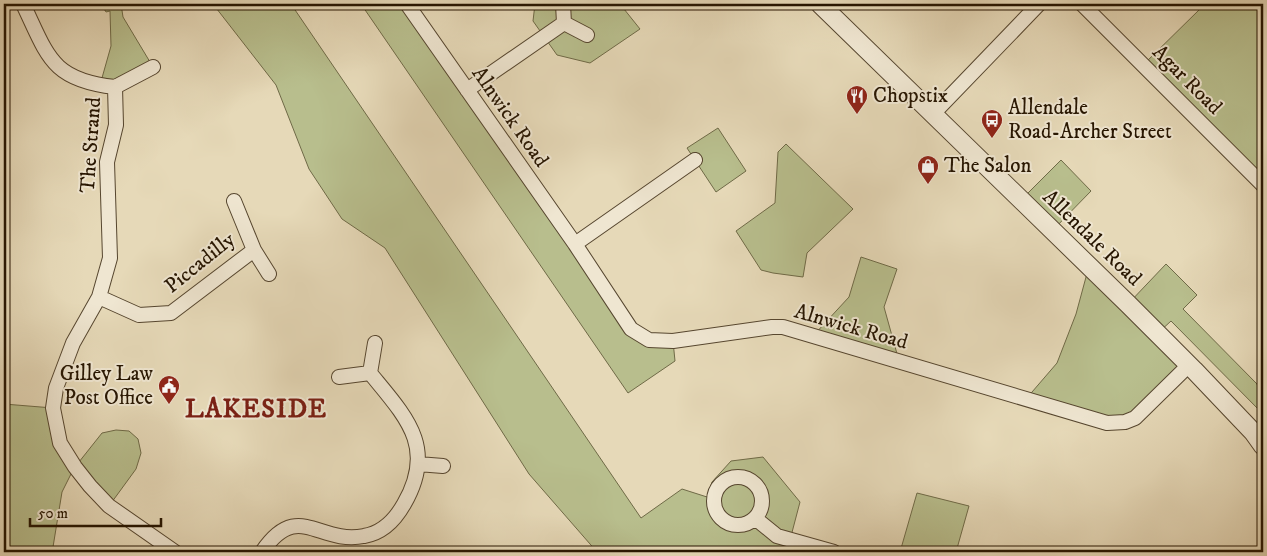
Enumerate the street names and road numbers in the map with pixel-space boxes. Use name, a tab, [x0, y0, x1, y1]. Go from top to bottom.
street label: Agar Road	[1147, 40, 1228, 121]
street label: Alnwick Road	[466, 62, 554, 173]
street label: The Strand	[75, 96, 107, 194]
street label: Allendale Road	[1037, 184, 1147, 292]
street label: Piccadilly	[160, 226, 241, 299]
street label: Alnwick Road	[791, 298, 911, 356]

